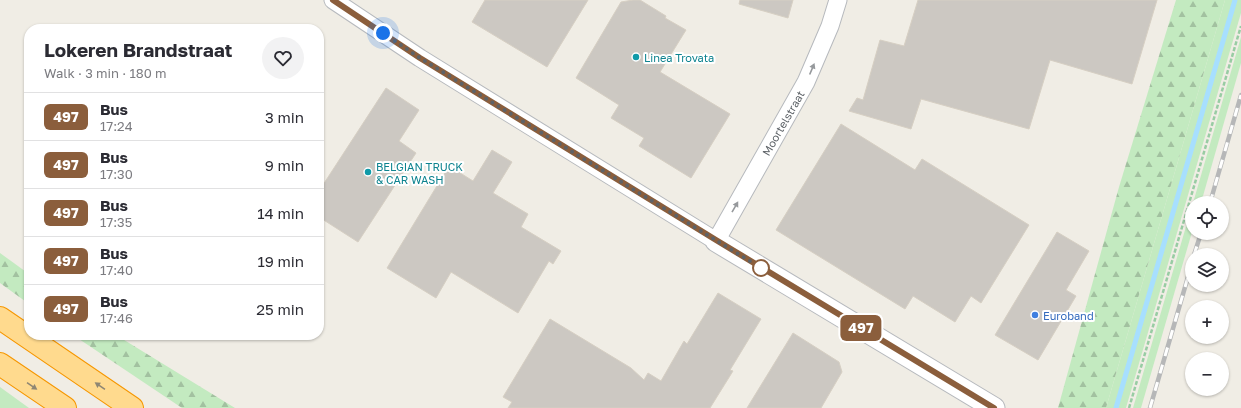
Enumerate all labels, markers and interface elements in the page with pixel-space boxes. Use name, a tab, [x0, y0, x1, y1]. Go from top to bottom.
your location	[373, 23, 393, 43]
button: heart	[262, 37, 304, 79]
text: Lokeren Brandstraat	[44, 38, 232, 61]
place label: Linea Trovata	[644, 51, 714, 64]
marker: Linea Trovata	[631, 52, 641, 62]
one-way arrow	[809, 63, 815, 74]
text: Walk · 3 min · 180 m	[44, 65, 167, 81]
street label: Moortelstraat	[759, 88, 807, 158]
text: Bus	[100, 100, 128, 118]
text: 497	[53, 108, 79, 125]
text: 3 min	[265, 108, 304, 126]
text: 17:24	[100, 118, 133, 134]
text: Bus	[100, 148, 128, 166]
text: 497	[53, 156, 79, 173]
text: 9 min	[265, 156, 304, 174]
place label: BELGIAN TRUCK & CAR WASH	[376, 160, 463, 186]
text: 17:30	[100, 166, 133, 182]
marker: BELGIAN TRUCK & CAR WASH	[363, 167, 373, 177]
text: Bus	[100, 196, 128, 214]
map controls	[1185, 196, 1229, 396]
button: locate	[1185, 196, 1229, 240]
one-way arrow	[731, 201, 738, 213]
text: 497	[53, 204, 79, 221]
text: 14 min	[257, 204, 304, 222]
text: 17:35	[100, 214, 132, 230]
text: Bus	[100, 244, 128, 262]
button: layers	[1185, 248, 1229, 292]
text: 497	[53, 252, 79, 269]
text: 19 min	[257, 252, 304, 270]
unlabelled marker	[752, 259, 770, 277]
text: 17:40	[100, 262, 133, 278]
text: Bus	[100, 292, 128, 310]
text: 497	[53, 300, 79, 317]
text: 25 min	[256, 300, 304, 318]
button: +	[1185, 300, 1229, 344]
place label: Euroband	[1043, 309, 1094, 322]
text: 17:46	[100, 310, 133, 326]
marker: Euroband	[1030, 310, 1040, 320]
line badge: 497	[838, 315, 884, 341]
text: 497	[848, 319, 874, 336]
button: −	[1185, 352, 1229, 396]
one-way arrow	[27, 382, 37, 390]
one-way arrow	[95, 382, 105, 390]

